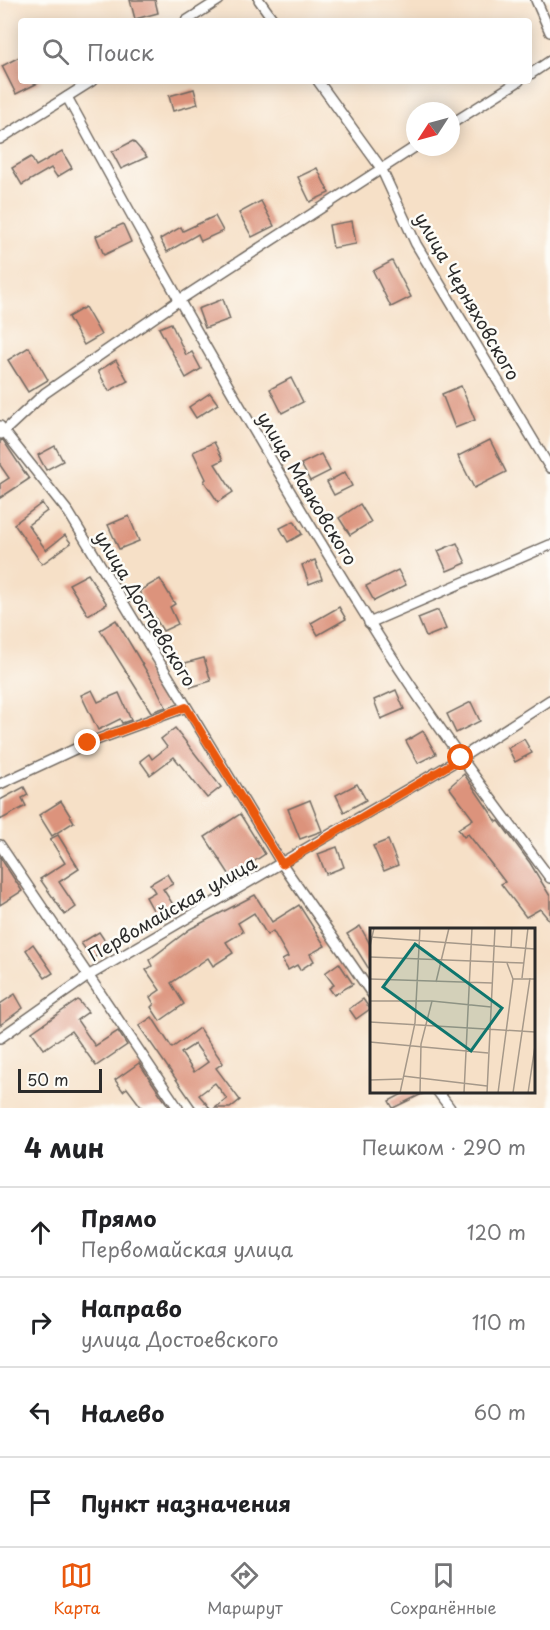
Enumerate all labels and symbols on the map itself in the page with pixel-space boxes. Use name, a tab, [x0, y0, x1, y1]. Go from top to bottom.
north arrow	[406, 102, 460, 156]
street label: улица Черняховского	[409, 207, 527, 385]
street label: улица Маяковского	[251, 406, 365, 570]
street label: улица Достоевского	[89, 525, 203, 691]
route end	[74, 729, 100, 755]
route start	[447, 744, 473, 770]
street label: Первомайская улица	[83, 848, 262, 967]
inset map	[370, 928, 535, 1093]
scale bar	[18, 1066, 102, 1094]

